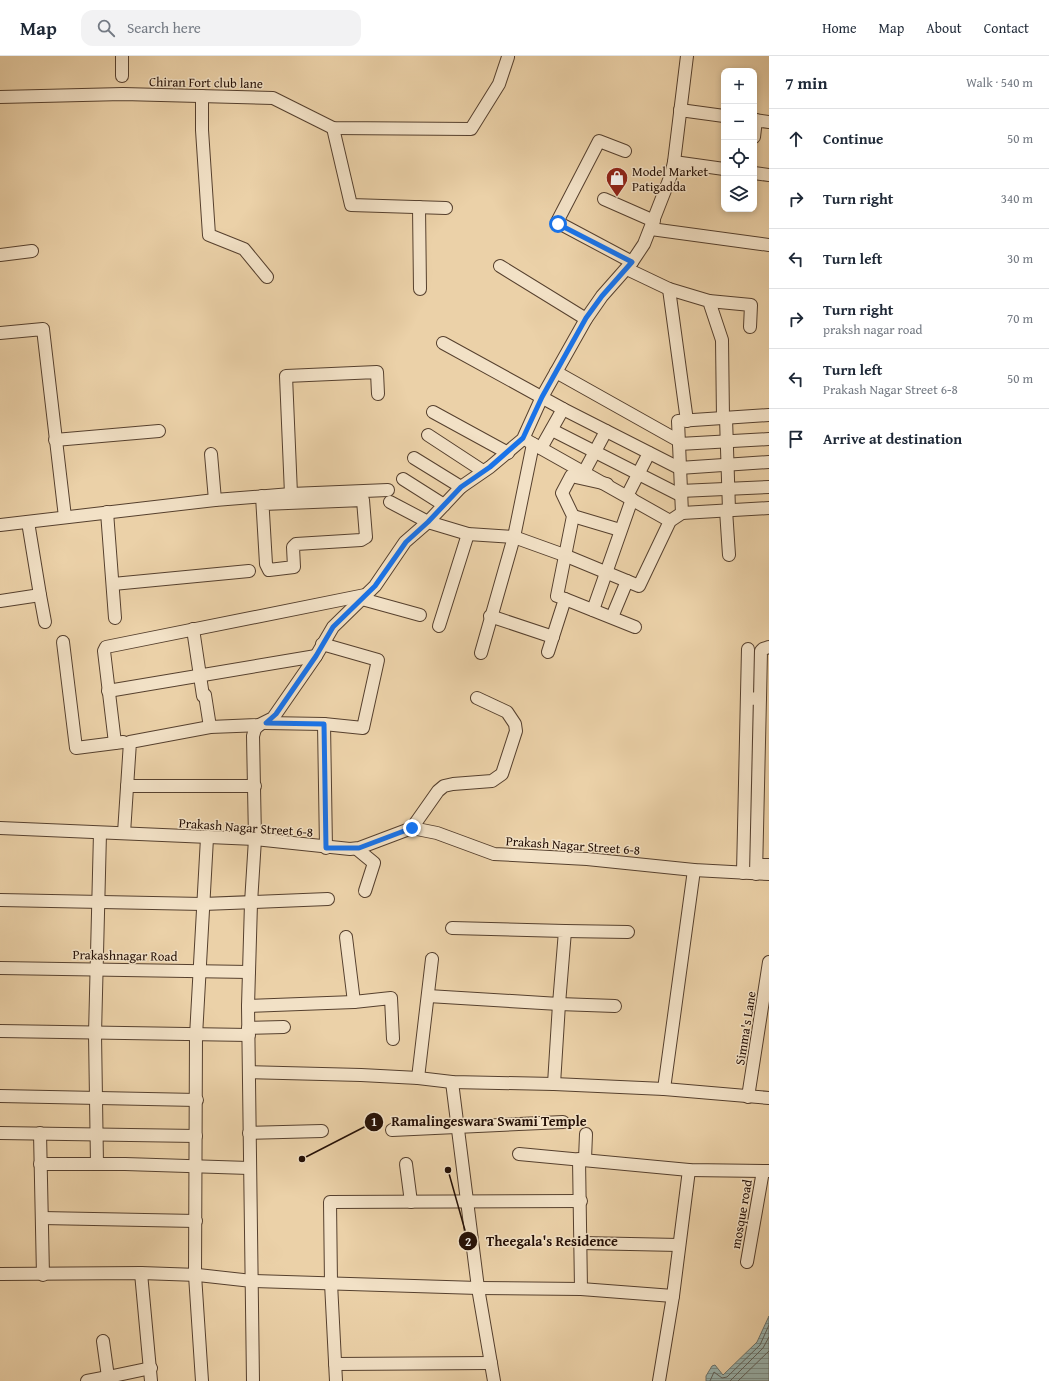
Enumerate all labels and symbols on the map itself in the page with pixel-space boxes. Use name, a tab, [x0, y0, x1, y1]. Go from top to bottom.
street label: Chiran Fort club lane	[149, 72, 263, 93]
place label: Model Market Patigadda	[632, 162, 708, 196]
shop icon: Model Market Patigadda	[604, 165, 630, 198]
route start	[549, 215, 567, 233]
street label: Prakash Nagar Street 6-8	[178, 813, 314, 842]
route end	[403, 819, 421, 837]
street label: Prakash Nagar Street 6-8	[505, 831, 641, 860]
street label: Prakashnagar Road	[72, 945, 178, 966]
street label: Simma's Lane	[730, 990, 761, 1066]
callout: Ramalingeswara Swami Temple	[364, 1109, 595, 1135]
text: Ramalingeswara Swami Temple	[391, 1111, 587, 1131]
text: 1	[371, 1113, 377, 1130]
street label: mosque road	[726, 1178, 757, 1250]
callout: Theegala's Residence	[458, 1228, 626, 1254]
text: Theegala's Residence	[486, 1231, 618, 1251]
text: 2	[465, 1233, 471, 1250]

